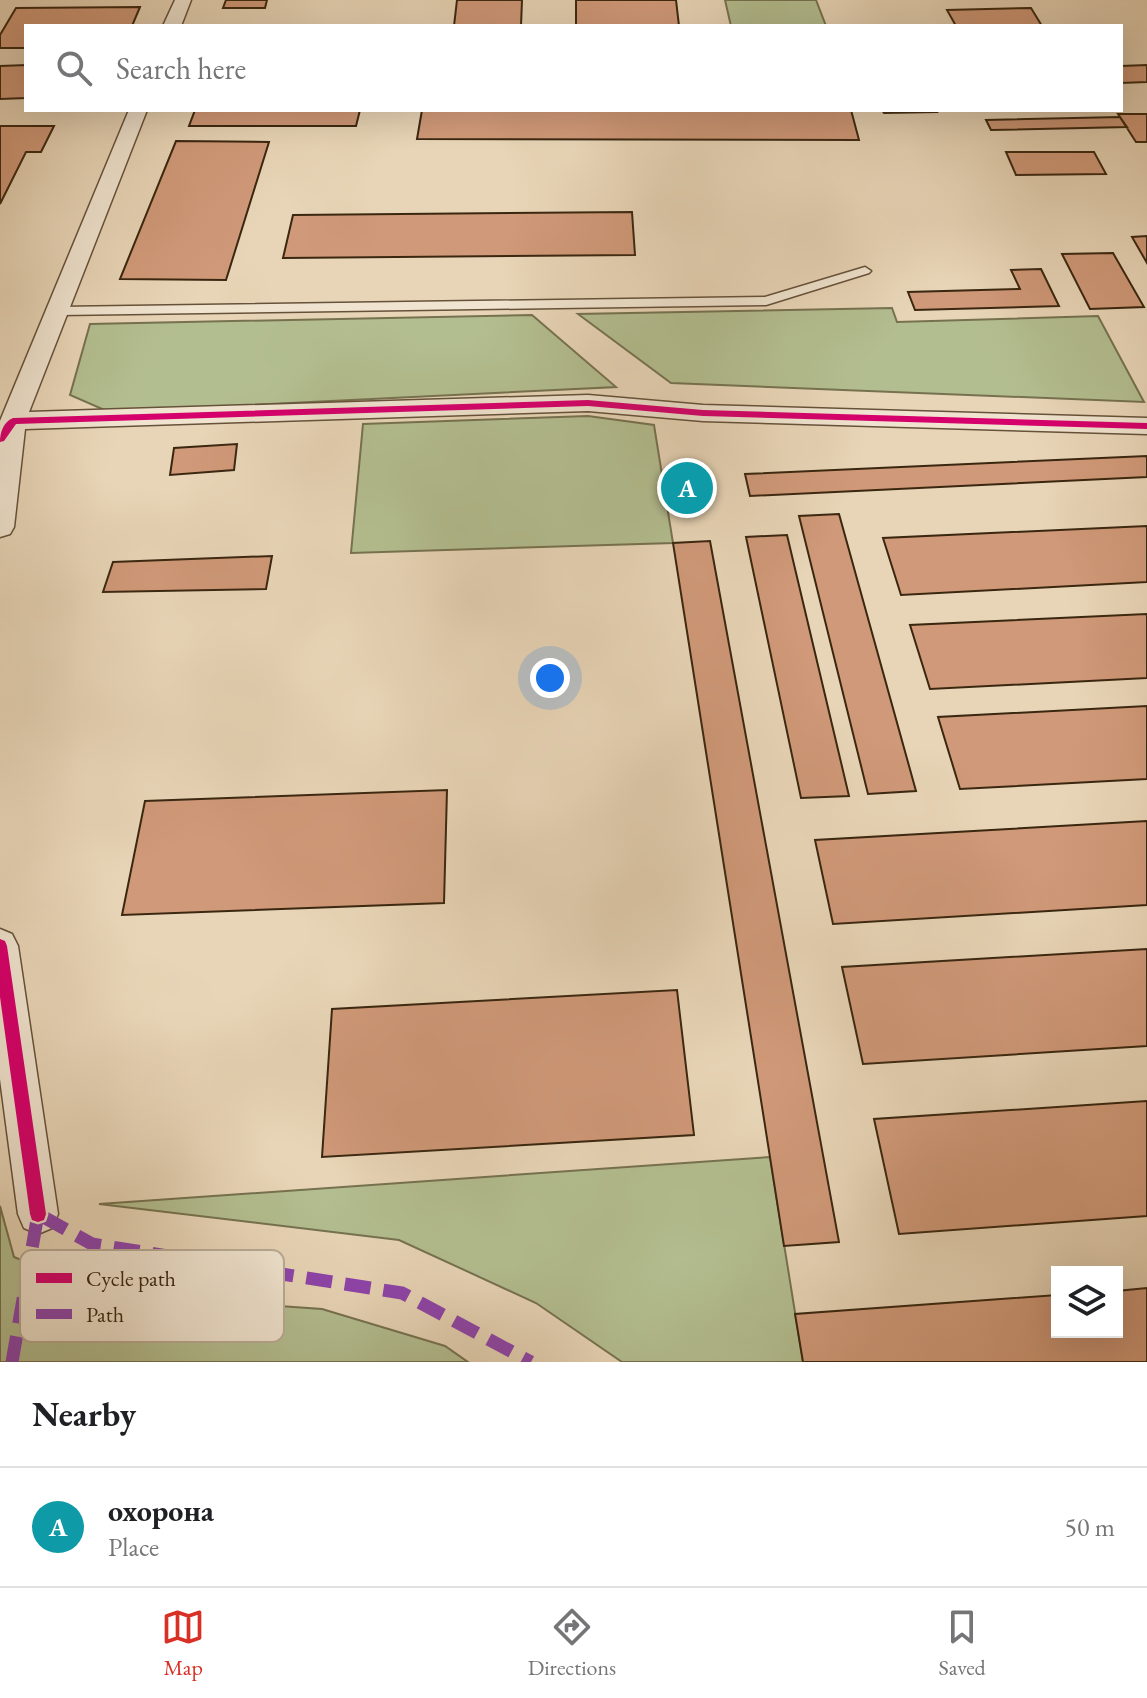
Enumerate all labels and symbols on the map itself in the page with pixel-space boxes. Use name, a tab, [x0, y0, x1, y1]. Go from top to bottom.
pin: A	[661, 458, 713, 518]
your location	[530, 658, 570, 698]
legend	[20, 1250, 284, 1342]
text: Cycle path	[86, 1264, 176, 1293]
text: Path	[86, 1300, 124, 1329]

